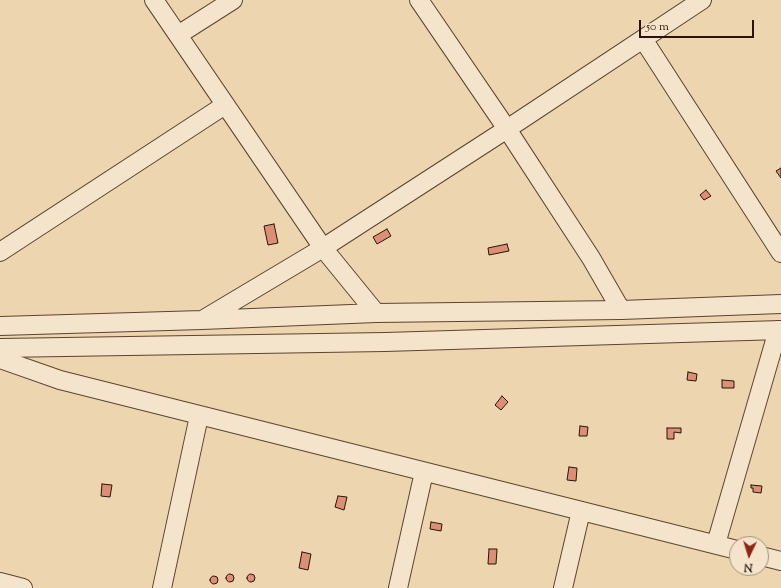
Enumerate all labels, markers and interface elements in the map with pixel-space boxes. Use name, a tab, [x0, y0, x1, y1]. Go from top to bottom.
scale bar	[641, 12, 756, 38]
text: 50 m	[646, 18, 669, 36]
north arrow	[729, 536, 769, 576]
text: N	[743, 559, 753, 575]

